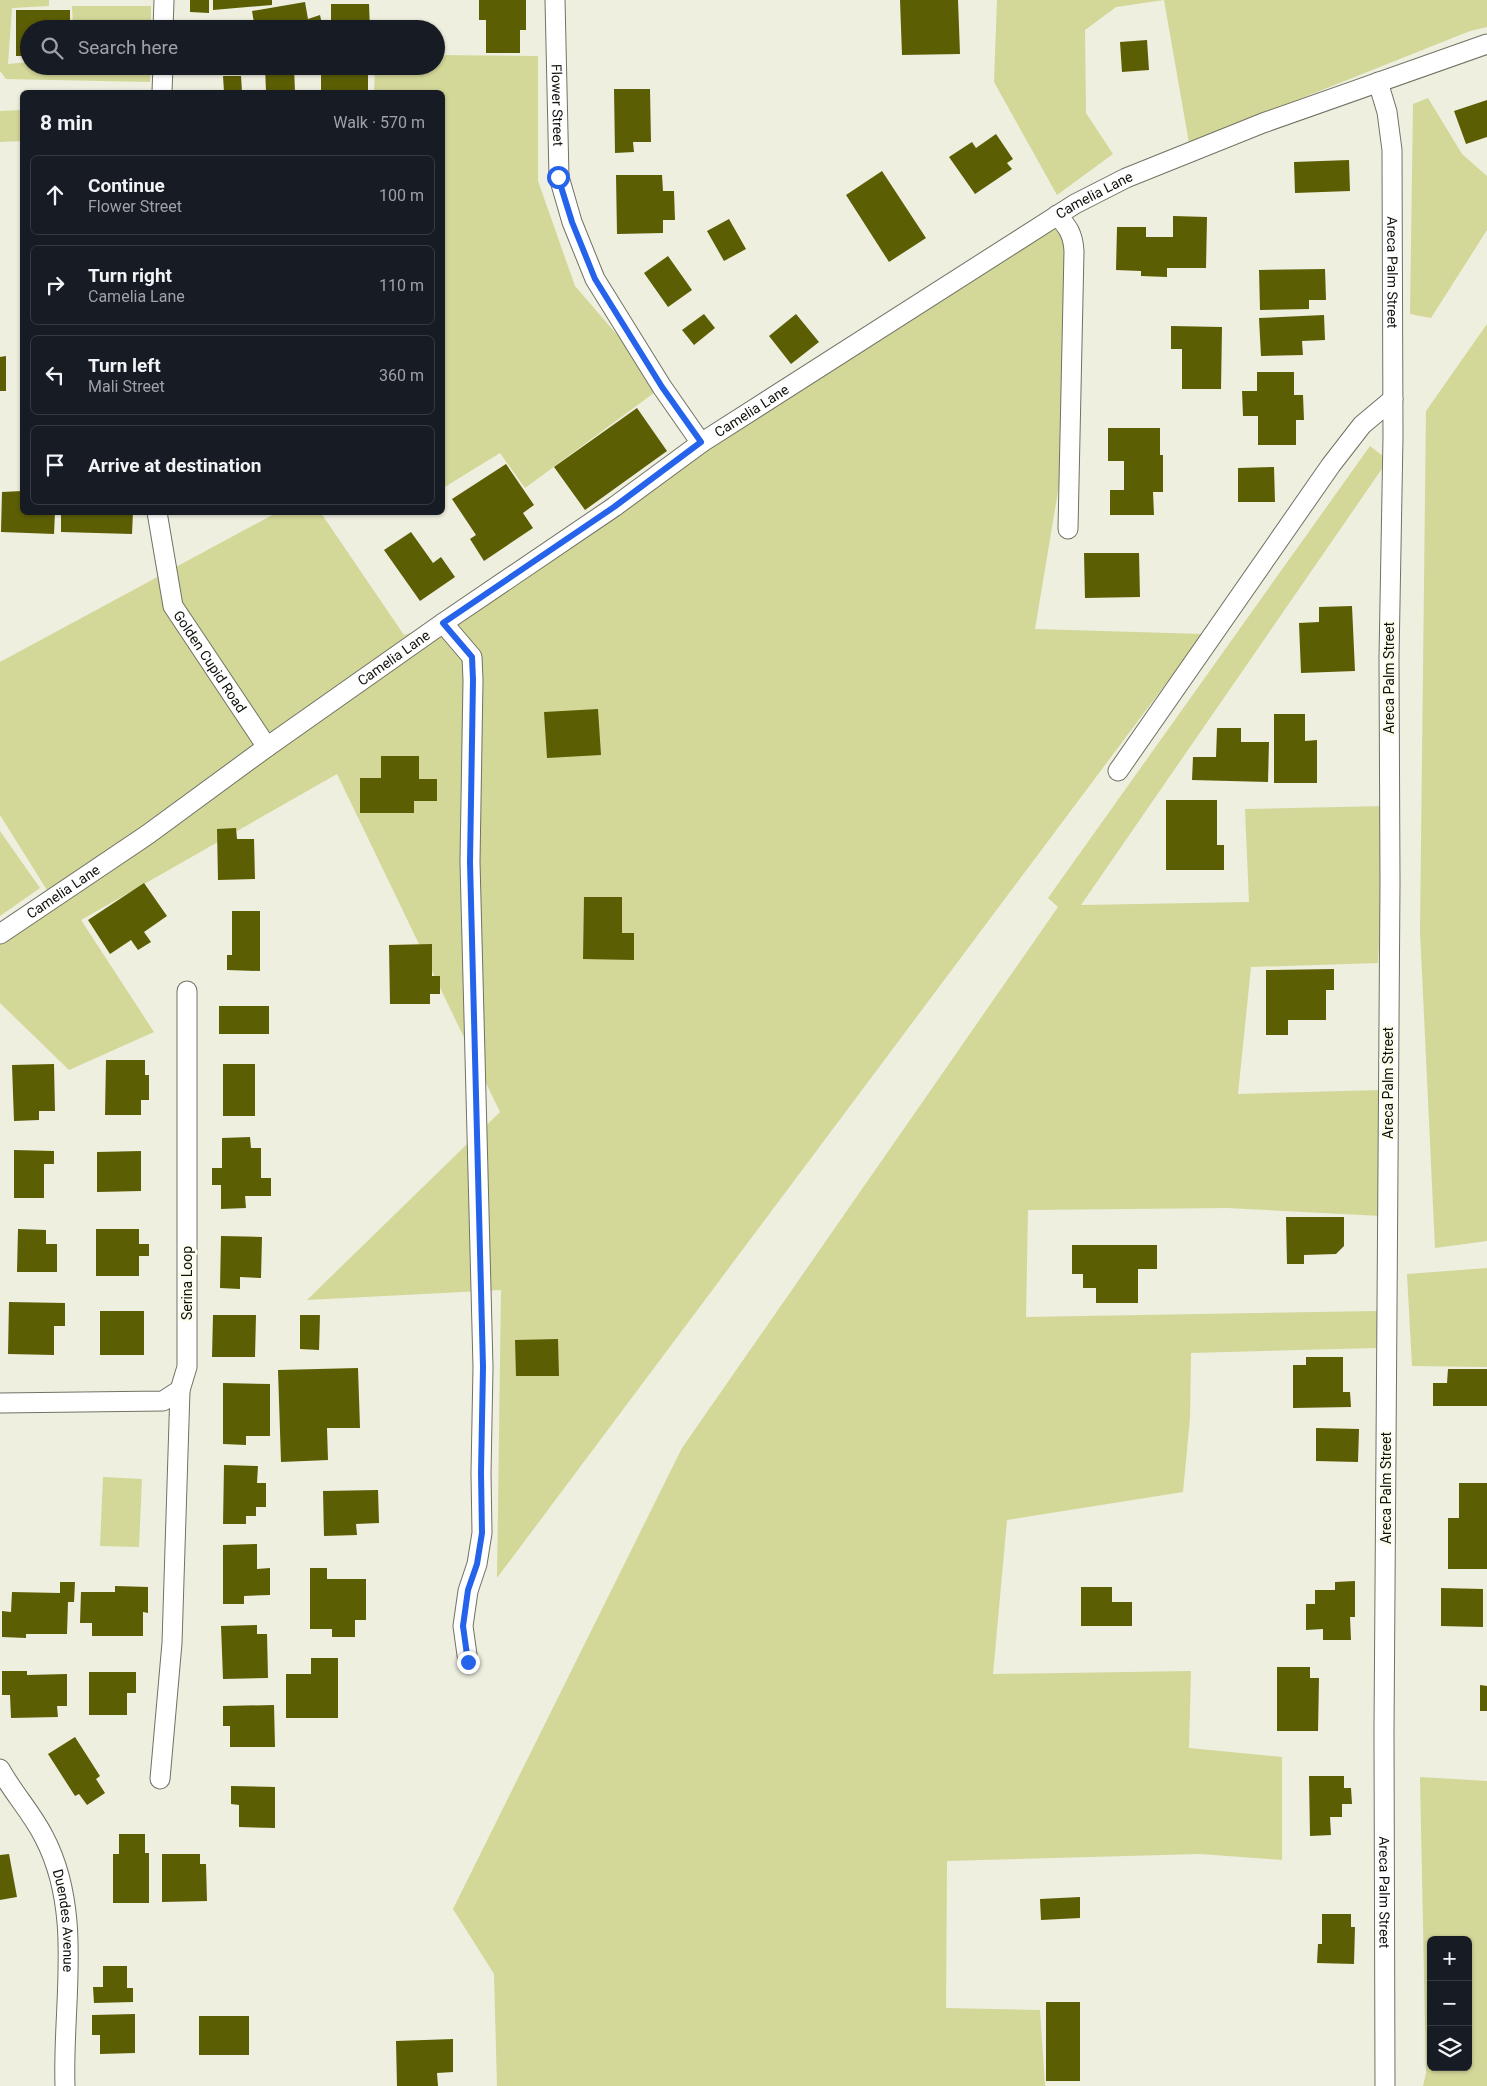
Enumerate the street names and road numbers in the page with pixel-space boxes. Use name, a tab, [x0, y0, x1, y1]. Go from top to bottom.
street label: Flower Street	[548, 64, 566, 147]
street label: Camelia Lane	[1053, 168, 1135, 222]
street label: Areca Palm Street	[1384, 216, 1401, 329]
street label: Camelia Lane	[712, 381, 792, 440]
street label: Golden Cupid Road	[170, 607, 250, 715]
street label: Areca Palm Street	[1381, 622, 1397, 734]
street label: Camelia Lane	[354, 627, 433, 689]
street label: Camelia Lane	[23, 861, 103, 922]
street label: Areca Palm Street	[1380, 1027, 1396, 1139]
street label: Serina Loop	[179, 1246, 195, 1320]
street label: Areca Palm Street	[1378, 1432, 1394, 1544]
street label: Areca Palm Street	[1376, 1836, 1393, 1949]
street label: Duendes Avenue	[50, 1867, 76, 1972]

